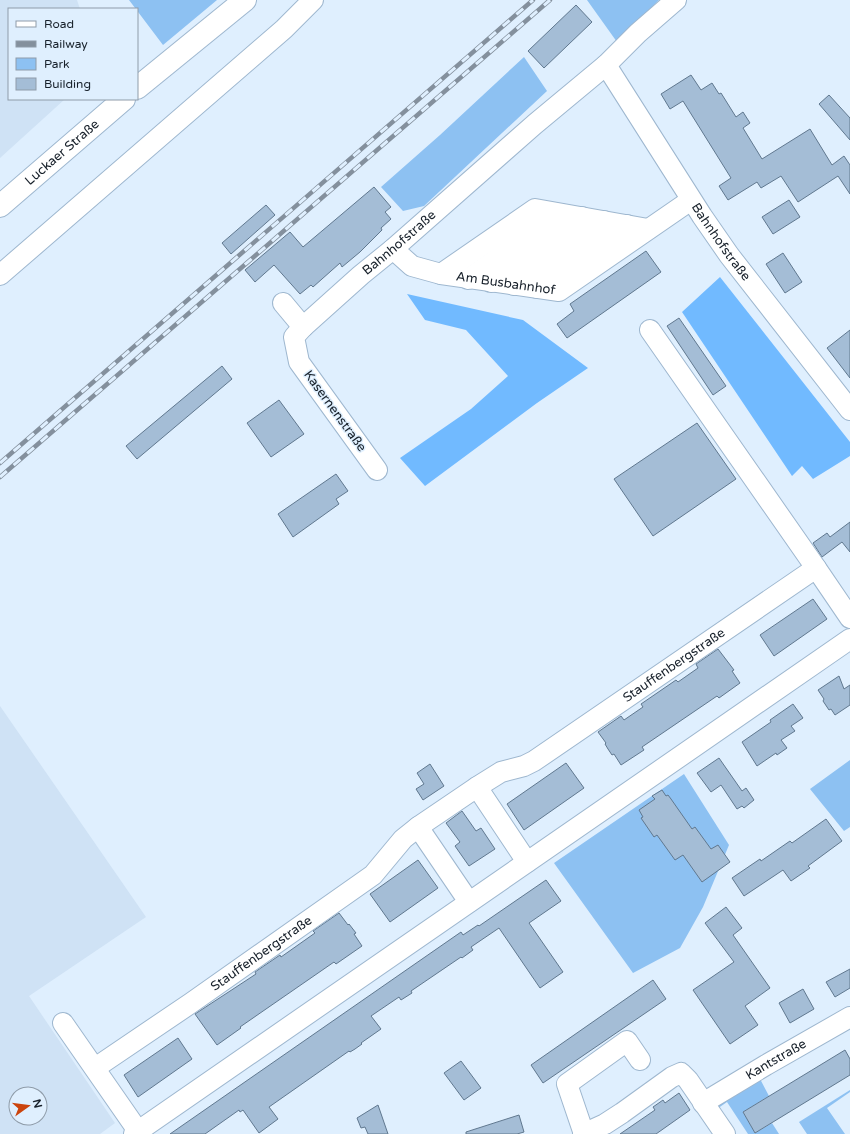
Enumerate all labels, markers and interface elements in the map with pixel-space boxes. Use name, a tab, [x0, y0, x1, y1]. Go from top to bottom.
legend	[8, 8, 138, 100]
text: Road	[44, 17, 74, 31]
text: Railway	[44, 37, 88, 51]
text: Park	[44, 57, 70, 71]
text: Building	[44, 77, 91, 91]
street label: Luckaer Straße	[22, 116, 102, 189]
street label: Bahnhofstraße	[688, 200, 754, 284]
street label: Bahnhofstraße	[359, 207, 439, 279]
street label: Am Busbahnhof	[455, 268, 556, 298]
street label: Kasernenstraße	[300, 367, 370, 455]
street label: Stauffenbergstraße	[620, 625, 728, 706]
street label: Stauffenbergstraße	[208, 912, 315, 995]
street label: Kantstraße	[743, 1036, 809, 1083]
north arrow	[8, 1086, 48, 1126]
text: N	[30, 1098, 45, 1110]

